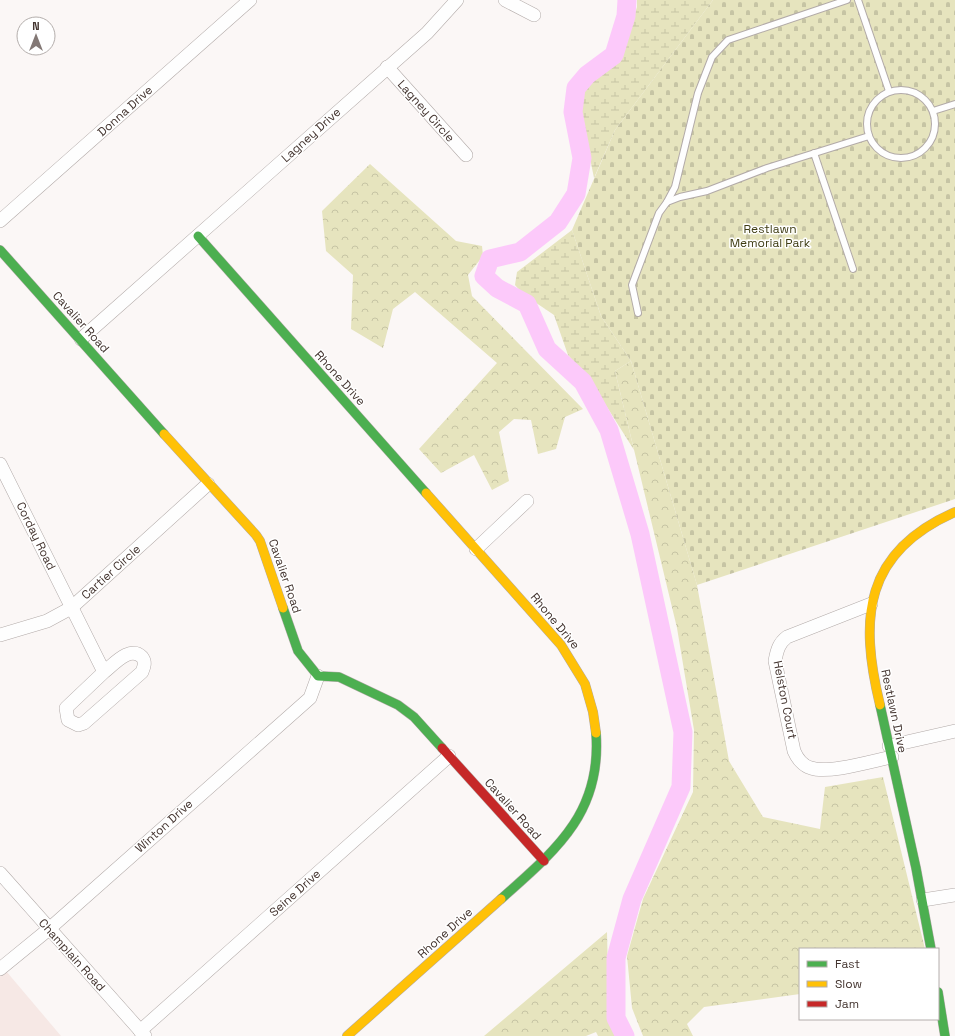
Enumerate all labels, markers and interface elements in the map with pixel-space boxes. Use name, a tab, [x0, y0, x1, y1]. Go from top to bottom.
north arrow	[16, 16, 56, 56]
text: N	[32, 19, 40, 33]
street label: Lagney Circle	[394, 77, 458, 145]
street label: Donna Drive	[94, 82, 156, 140]
street label: Lagney Drive	[278, 104, 344, 166]
park label: Restlawn Memorial Park	[730, 221, 811, 251]
street label: Cavalier Road	[49, 288, 113, 356]
street label: Rhone Drive	[311, 347, 369, 409]
street label: Corday Road	[13, 499, 59, 573]
street label: Cavalier Road	[265, 537, 305, 615]
street label: Cartier Circle	[78, 541, 144, 603]
street label: Rhone Drive	[527, 590, 583, 652]
street label: Helston Court	[770, 659, 800, 741]
street label: Restlawn Drive	[877, 668, 911, 754]
street label: Cavalier Road	[481, 775, 545, 843]
street label: Winton Drive	[132, 796, 196, 856]
street label: Seine Drive	[266, 866, 324, 920]
street label: Rhone Drive	[414, 904, 476, 962]
street label: Champlain Road	[35, 915, 109, 995]
legend	[799, 948, 939, 1020]
text: Fast	[835, 956, 860, 972]
text: Slow	[835, 976, 862, 992]
text: Jam	[835, 996, 859, 1012]

